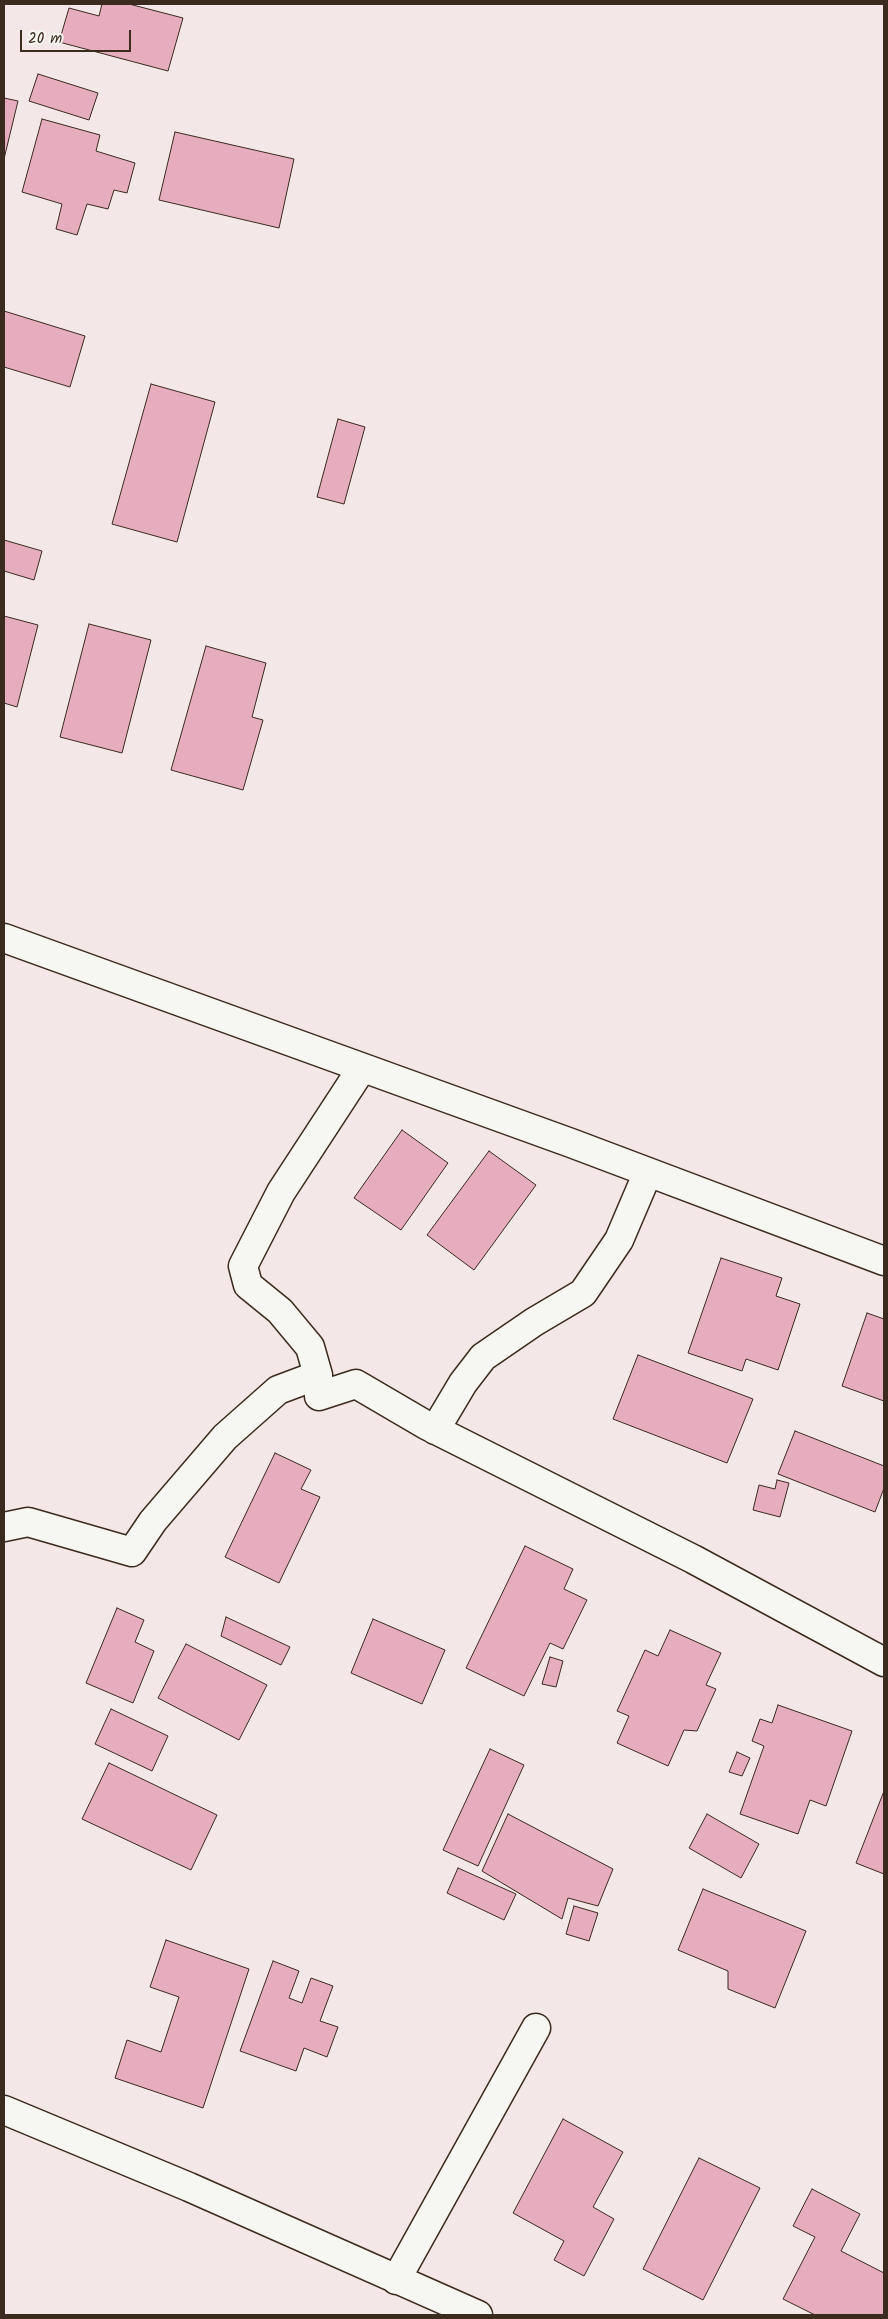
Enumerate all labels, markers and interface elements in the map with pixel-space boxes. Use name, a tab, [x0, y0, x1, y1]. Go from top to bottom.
scale bar	[22, 20, 134, 52]
text: 20 m	[28, 27, 62, 51]

